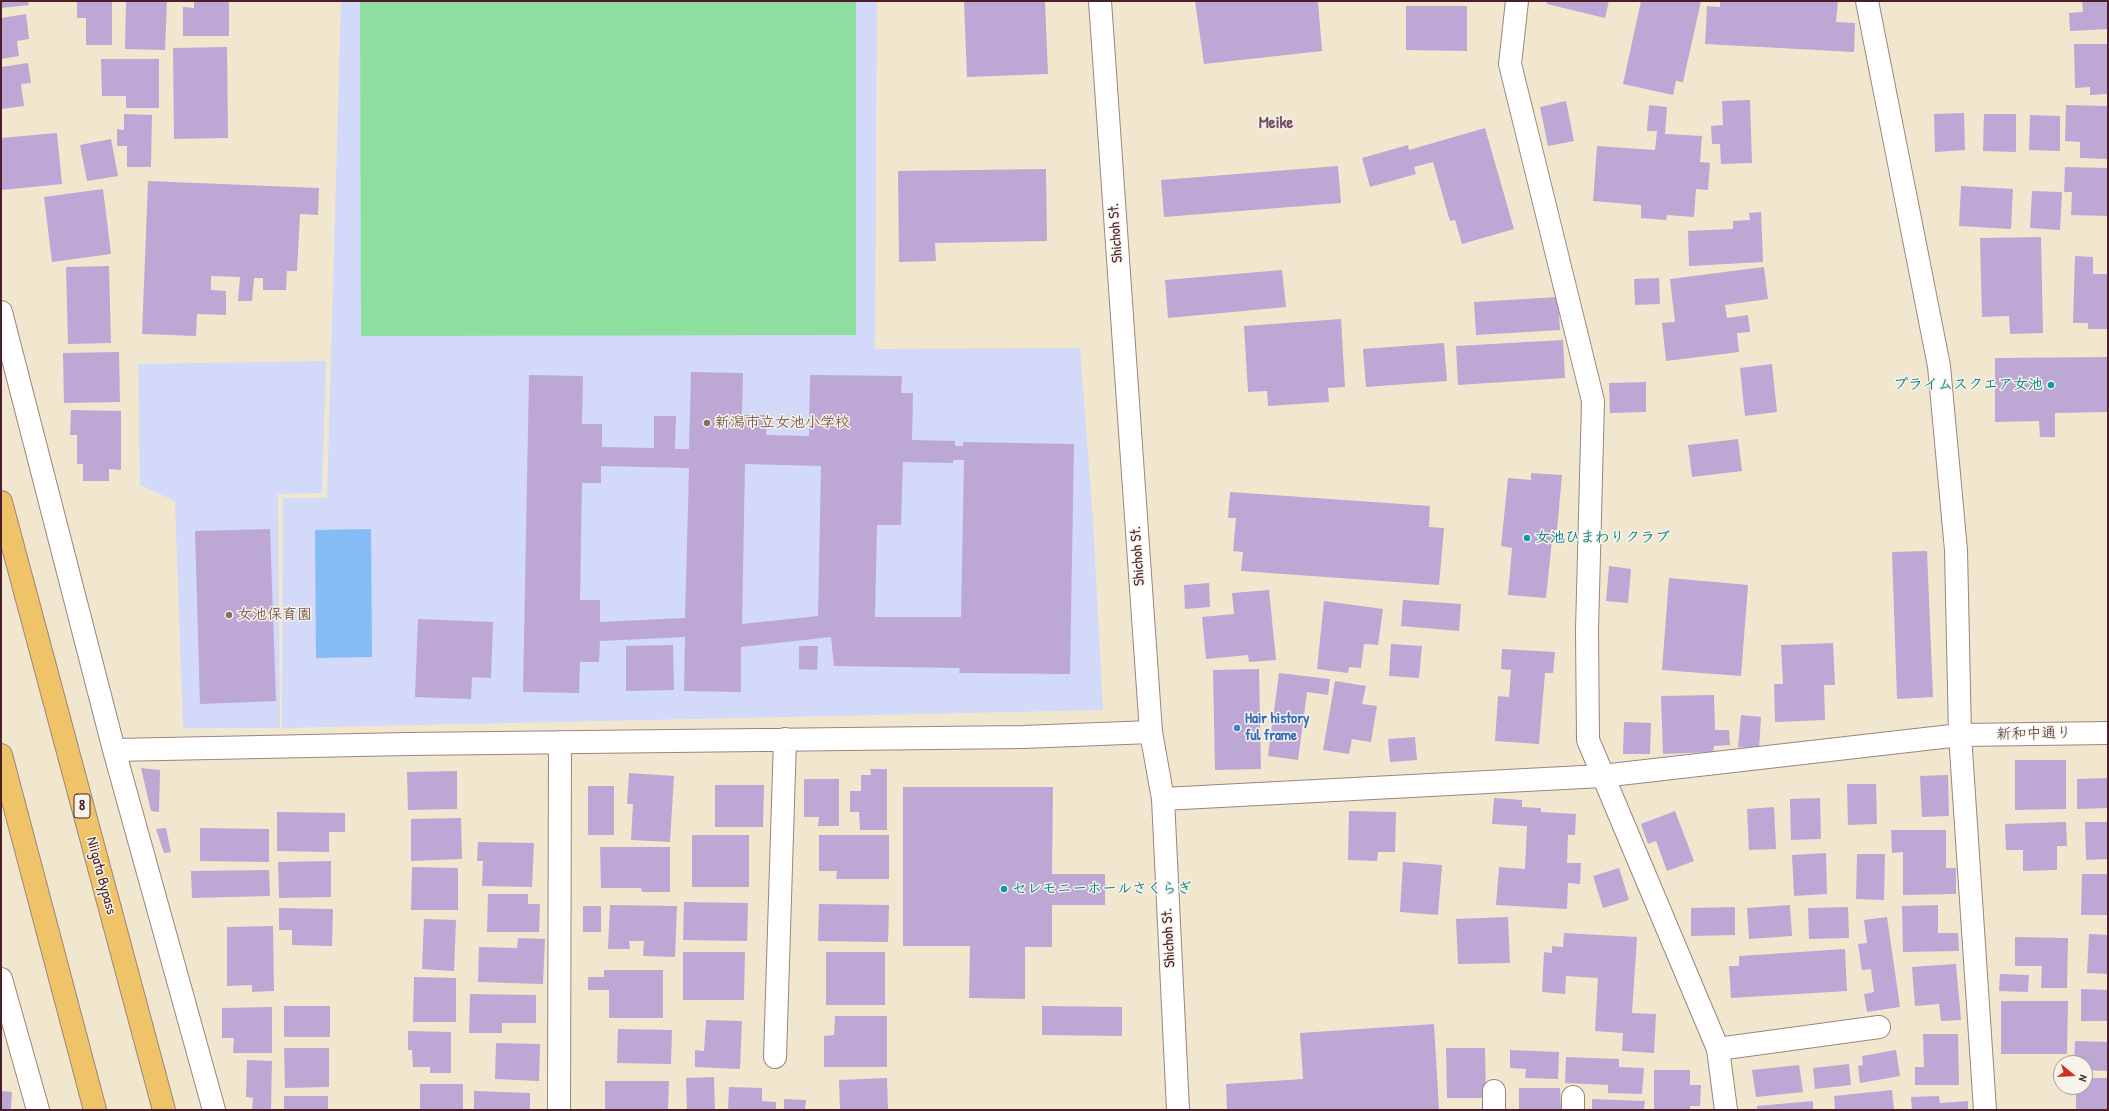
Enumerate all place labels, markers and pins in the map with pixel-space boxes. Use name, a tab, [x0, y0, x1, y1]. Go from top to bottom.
place label: プライムスクエア女池	[1893, 376, 2043, 394]
marker: プライムスクエア女池	[2046, 380, 2056, 390]
place label: 新潟市立女池小学校	[715, 414, 850, 432]
marker: 新潟市立女池小学校	[702, 418, 712, 428]
place label: 女池ひまわりクラブ	[1535, 529, 1670, 547]
marker: 女池ひまわりクラブ	[1522, 533, 1532, 543]
place label: 女池保育園	[237, 606, 312, 624]
marker: 女池保育園	[224, 610, 234, 620]
place label: Hair history ful frame	[1245, 710, 1309, 745]
marker: Hair history ful frame	[1232, 723, 1242, 733]
place label: セレモニーホールさくらぎ	[1012, 880, 1192, 898]
marker: セレモニーホールさくらぎ	[999, 884, 1009, 894]

